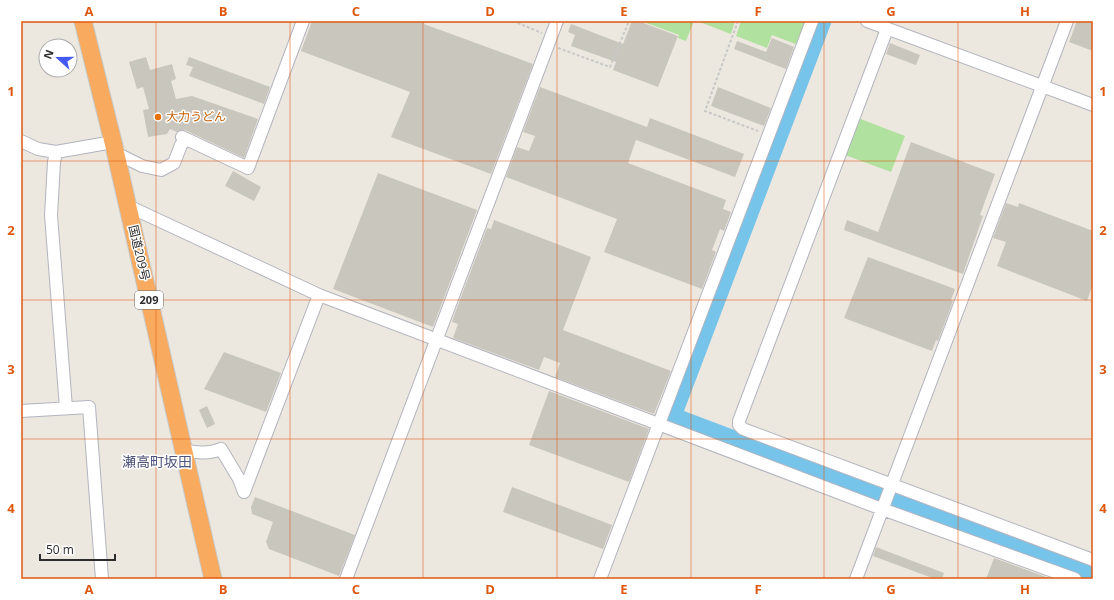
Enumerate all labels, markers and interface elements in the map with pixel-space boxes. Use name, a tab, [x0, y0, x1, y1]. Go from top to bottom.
text: A	[85, 2, 94, 20]
text: B	[219, 2, 228, 20]
text: C	[352, 2, 360, 20]
text: D	[485, 2, 495, 20]
text: E	[620, 2, 628, 20]
text: F	[754, 2, 762, 20]
text: G	[886, 2, 896, 20]
text: H	[1020, 2, 1030, 20]
north arrow	[38, 38, 78, 78]
text: N	[40, 47, 57, 61]
text: 1	[7, 82, 15, 100]
text: 1	[1099, 82, 1107, 100]
place label: 大力うどん	[166, 108, 226, 125]
marker: 大力うどん	[153, 112, 163, 122]
text: 2	[7, 221, 15, 239]
text: 2	[1099, 221, 1107, 239]
street label: 国道209号	[125, 223, 154, 282]
road number: 209	[135, 291, 163, 309]
text: 3	[7, 360, 15, 378]
text: 3	[1099, 360, 1107, 378]
district label: 瀬高町坂田	[122, 452, 192, 471]
text: 4	[7, 499, 15, 517]
text: 4	[1099, 499, 1107, 517]
scale bar	[40, 536, 115, 562]
text: 50 m	[46, 541, 74, 558]
text: A	[85, 580, 94, 598]
text: B	[219, 580, 228, 598]
text: C	[352, 580, 360, 598]
text: D	[485, 580, 495, 598]
text: E	[620, 580, 628, 598]
text: F	[754, 580, 762, 598]
text: G	[886, 580, 896, 598]
text: H	[1020, 580, 1030, 598]

